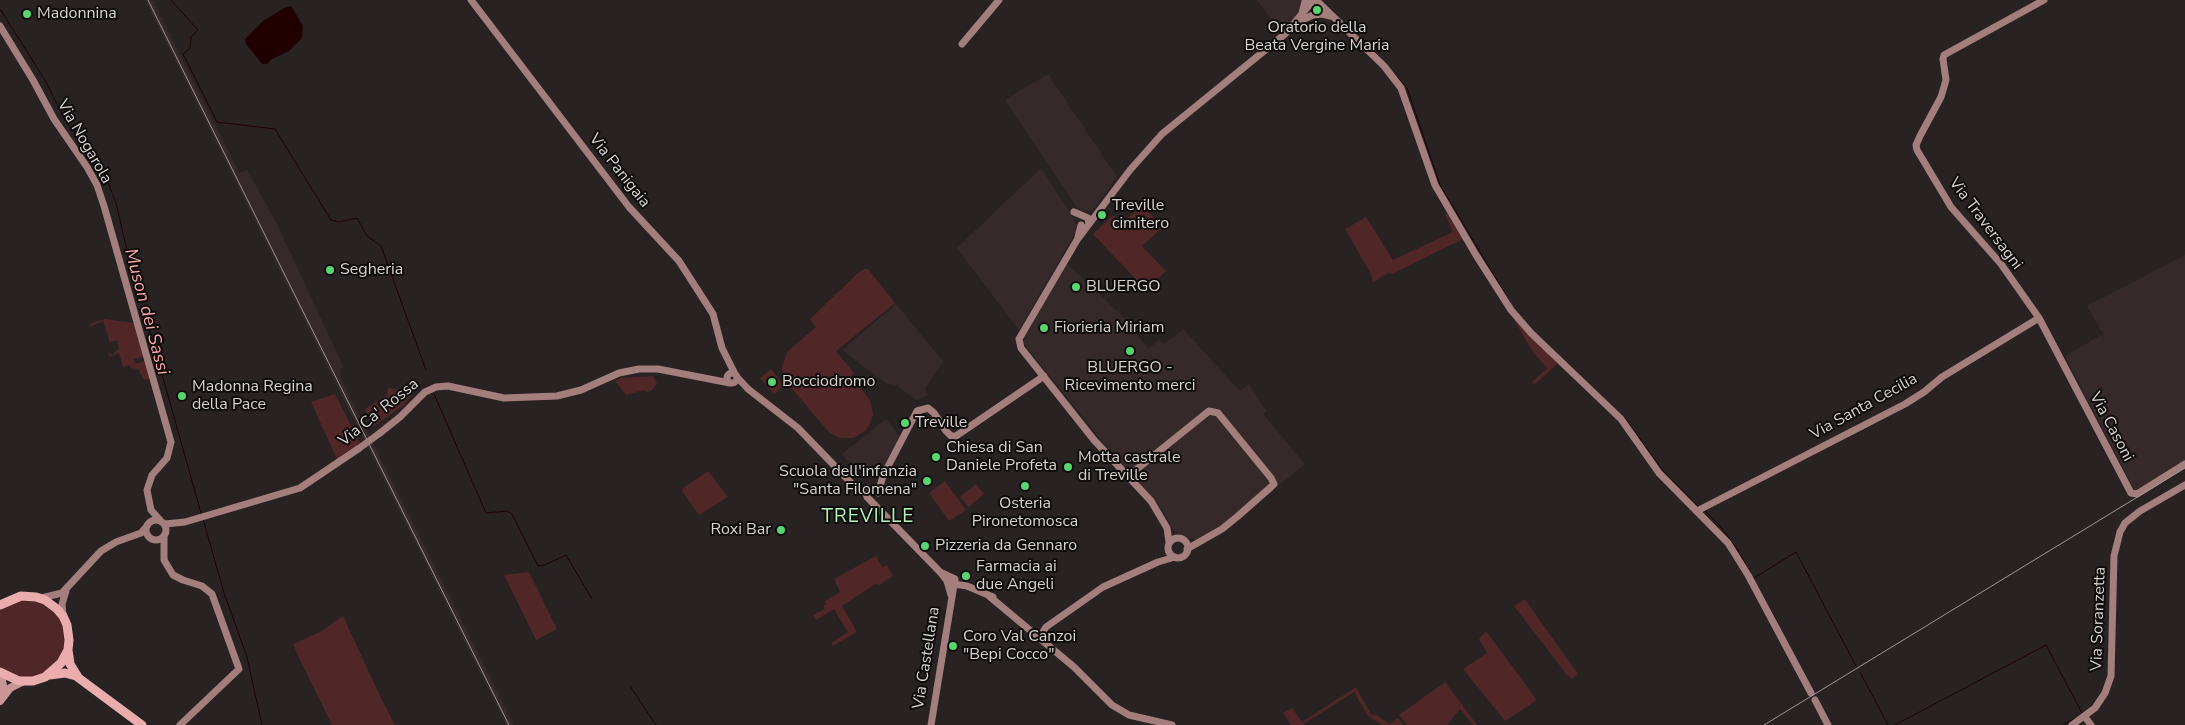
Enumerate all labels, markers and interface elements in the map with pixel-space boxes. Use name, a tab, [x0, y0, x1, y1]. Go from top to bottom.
place label: Madonnina	[37, 4, 117, 24]
marker: Oratorio della Beata Vergine Maria	[1311, 4, 1323, 16]
marker: Madonnina	[21, 8, 33, 20]
place label: Oratorio della Beata Vergine Maria	[1244, 18, 1390, 56]
street label: Via Nogarola	[52, 97, 116, 187]
street label: Via Panigaia	[584, 130, 654, 212]
street label: Via Traversagni	[1944, 174, 2026, 274]
place label: Treville cimitero	[1112, 196, 1169, 234]
marker: Treville cimitero	[1096, 209, 1108, 221]
water label: Muson dei Sassi	[119, 246, 173, 378]
place label: Segheria	[340, 260, 403, 280]
marker: Segheria	[324, 264, 336, 276]
place label: BLUERGO	[1086, 277, 1161, 297]
marker: BLUERGO	[1070, 281, 1082, 293]
place label: Fiorieria Miriam	[1054, 318, 1164, 338]
marker: Fiorieria Miriam	[1038, 322, 1050, 334]
marker: BLUERGO - Ricevimento merci	[1124, 345, 1136, 357]
place label: BLUERGO - Ricevimento merci	[1065, 358, 1195, 396]
street label: Via Santa Cecilia	[1807, 370, 1921, 444]
place label: Bocciodromo	[782, 372, 875, 392]
street label: Via Ca' Rossa	[335, 375, 423, 451]
marker: Bocciodromo	[766, 376, 778, 388]
place label: Madonna Regina della Pace	[192, 377, 313, 415]
street label: Via Casoni	[2085, 389, 2137, 465]
marker: Madonna Regina della Pace	[176, 390, 188, 402]
place label: Treville	[915, 413, 967, 433]
marker: Treville	[899, 417, 911, 429]
place label: Chiesa di San Daniele Profeta	[946, 438, 1057, 476]
place label: Motta castrale di Treville	[1078, 448, 1180, 486]
marker: Chiesa di San Daniele Profeta	[930, 451, 942, 463]
marker: Motta castrale di Treville	[1062, 461, 1074, 473]
place label: Scuola dell'infanzia "Santa Filomena"	[779, 462, 917, 500]
marker: Scuola dell'infanzia "Santa Filomena"	[921, 475, 933, 487]
marker: Osteria Pironetomosca	[1019, 480, 1031, 492]
place label: Osteria Pironetomosca	[972, 494, 1078, 532]
district label: TREVILLE	[821, 506, 915, 528]
place label: Roxi Bar	[711, 520, 771, 540]
marker: Roxi Bar	[775, 524, 787, 536]
place label: Pizzeria da Gennaro	[935, 536, 1077, 556]
marker: Pizzeria da Gennaro	[919, 540, 931, 552]
place label: Farmacia ai due Angeli	[976, 557, 1057, 595]
street label: Via Soranzetta	[2088, 566, 2110, 672]
marker: Farmacia ai due Angeli	[960, 570, 972, 582]
street label: Via Castellana	[909, 605, 945, 711]
place label: Coro Val Canzoi "Bepi Cocco"	[963, 627, 1076, 665]
marker: Coro Val Canzoi "Bepi Cocco"	[947, 640, 959, 652]

